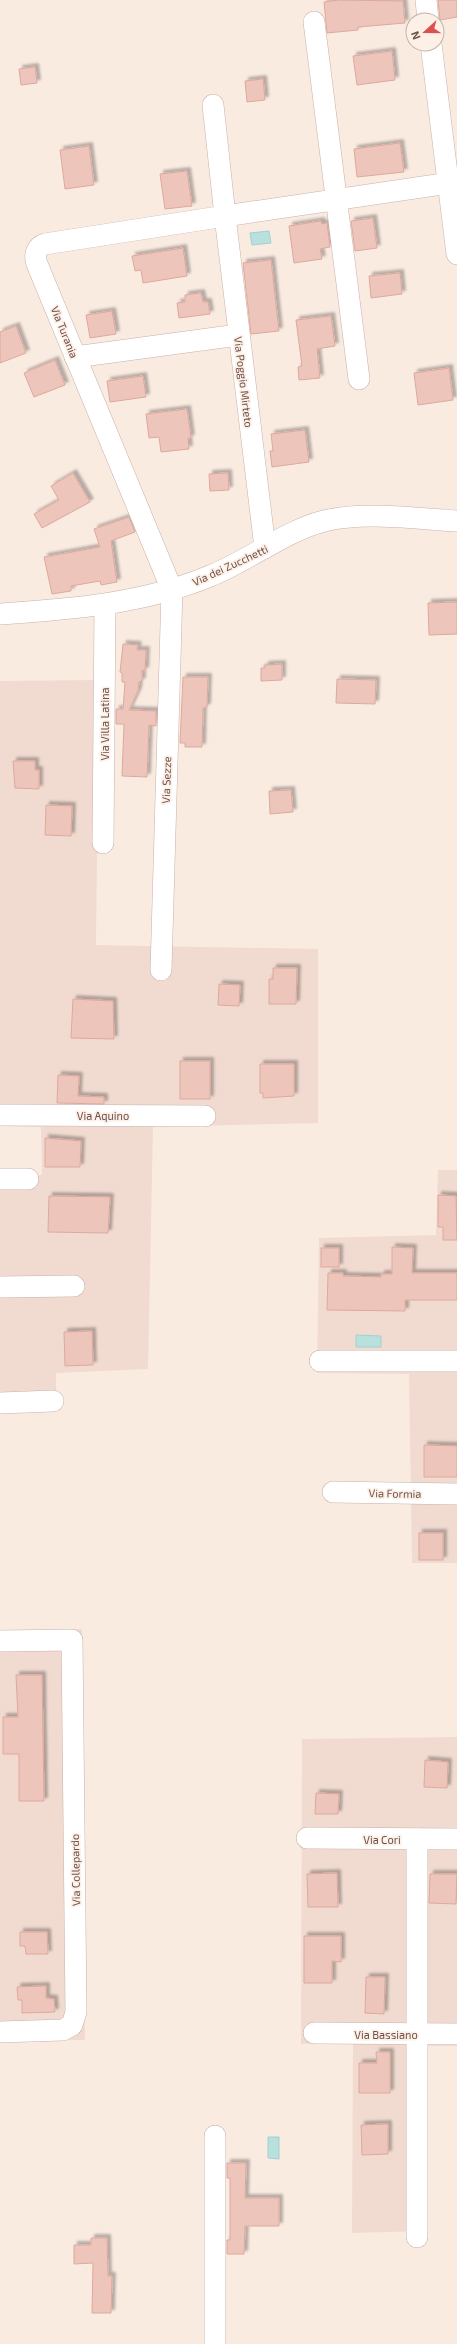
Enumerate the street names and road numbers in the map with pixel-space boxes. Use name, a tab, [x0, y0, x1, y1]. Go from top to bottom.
street label: Via Turania	[49, 304, 81, 360]
street label: Via Poggio Mirteto	[232, 336, 256, 428]
street label: Via dei Zucchetti	[190, 542, 270, 588]
street label: Via Villa Latina	[98, 687, 111, 761]
street label: Via Sezze	[159, 756, 173, 804]
street label: Via Aquino	[77, 1109, 129, 1122]
street label: Via Formia	[369, 1486, 421, 1500]
street label: Via Cori	[363, 1833, 401, 1846]
street label: Via Collepardo	[68, 1834, 82, 1906]
street label: Via Bassiano	[354, 2028, 418, 2041]

